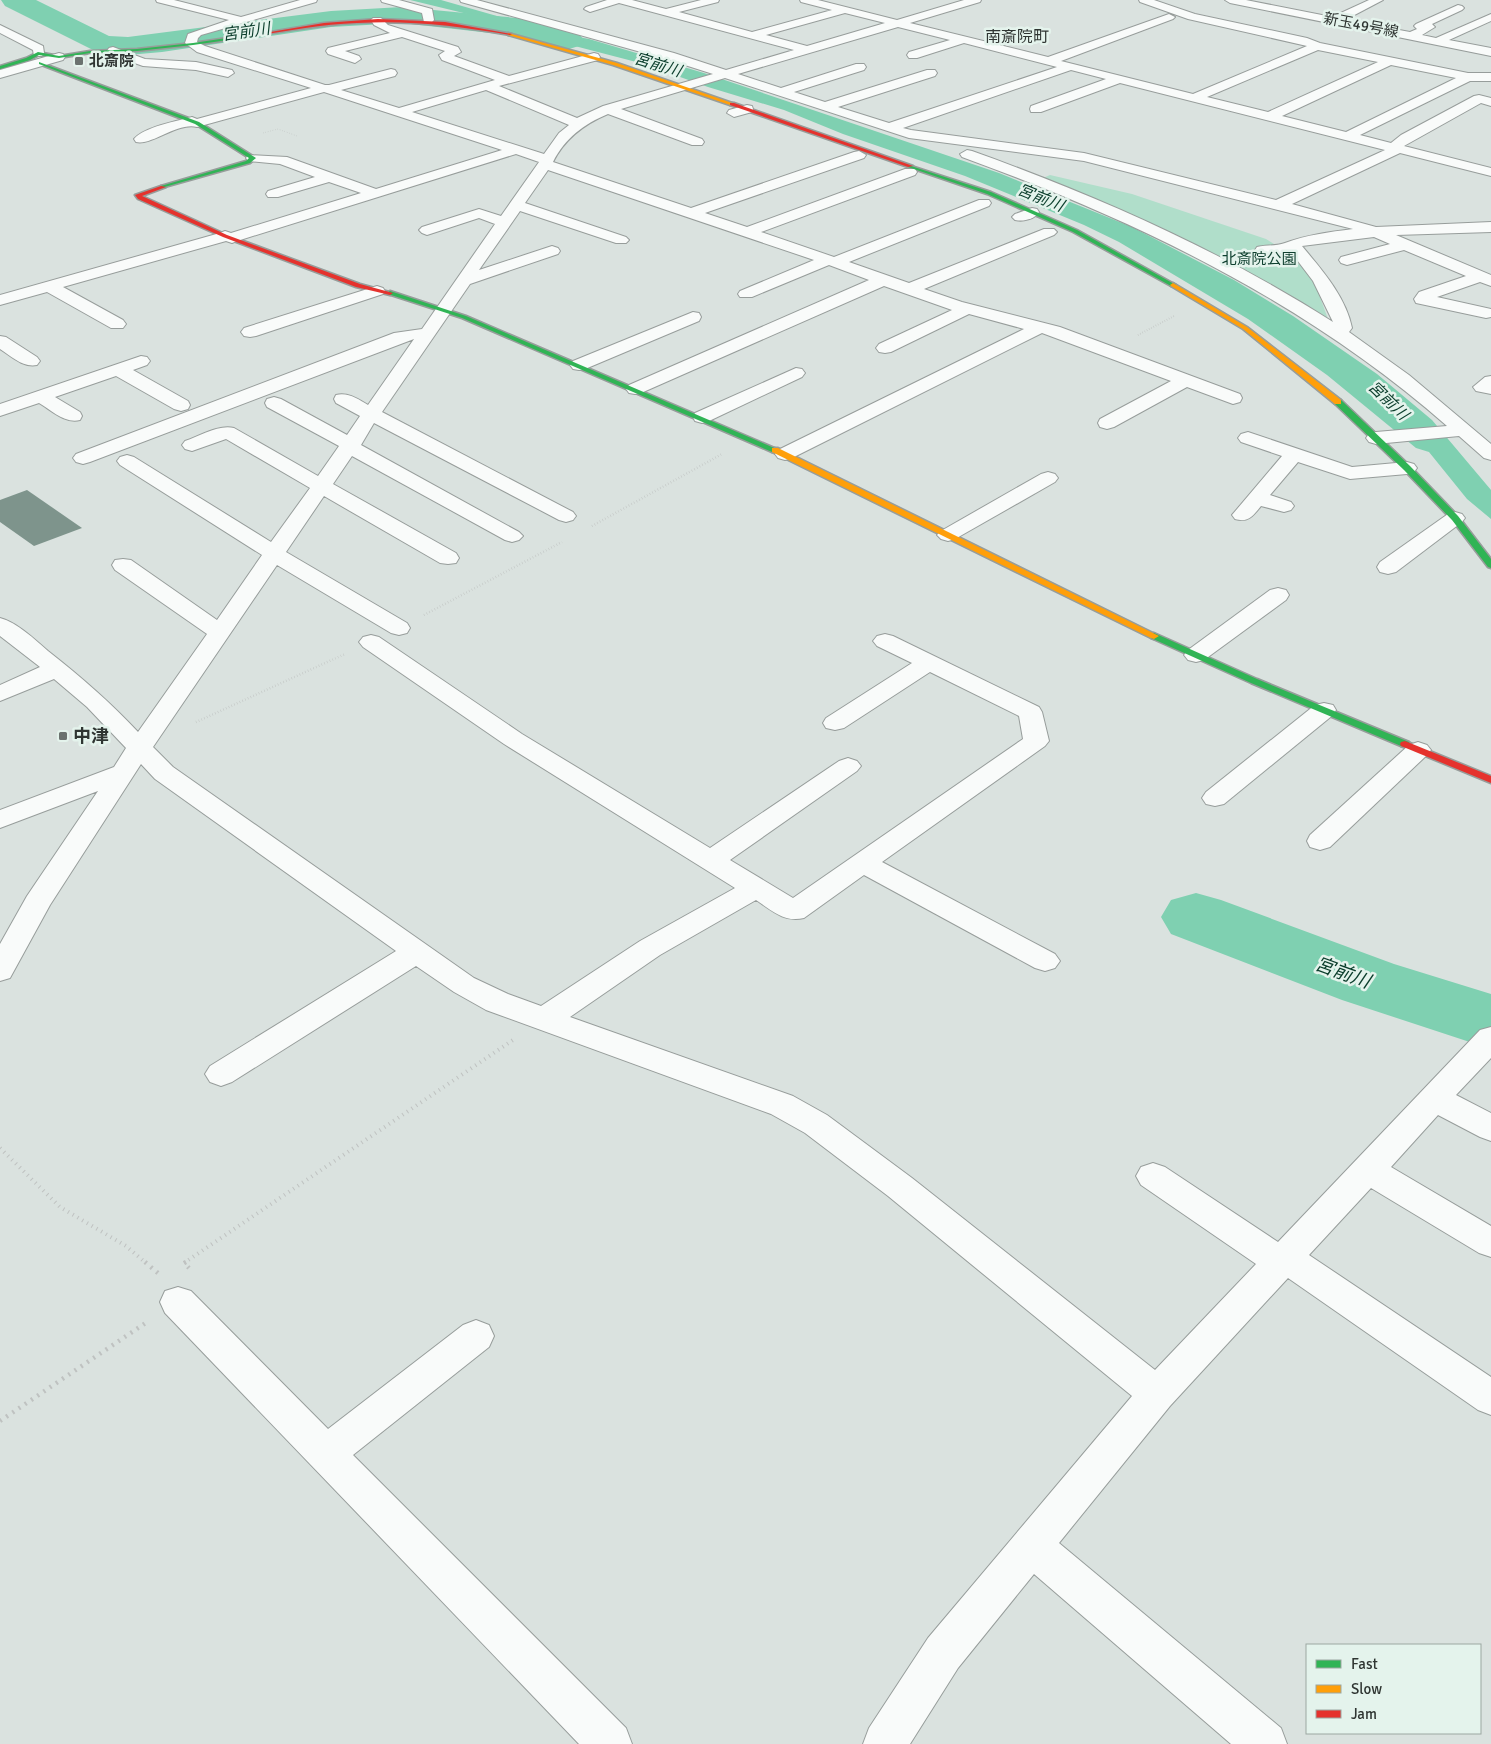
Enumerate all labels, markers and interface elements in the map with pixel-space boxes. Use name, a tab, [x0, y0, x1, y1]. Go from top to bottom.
street label: 新玉49号線	[1322, 9, 1400, 41]
water label: 宮前川	[221, 18, 273, 45]
district label: 南斎院町	[985, 27, 1049, 47]
water label: 宮前川	[632, 48, 685, 82]
place label: 北斎院	[89, 52, 134, 70]
marker: 北斎院	[73, 55, 85, 67]
water label: 宮前川	[1015, 180, 1068, 217]
park label: 北斎院公園	[1221, 250, 1297, 268]
water label: 宮前川	[1364, 377, 1414, 426]
place label: 中津	[73, 725, 109, 747]
marker: 中津	[57, 730, 69, 742]
water label: 宮前川	[1312, 952, 1375, 995]
legend	[1306, 1644, 1481, 1734]
text: Fast	[1351, 1655, 1378, 1673]
text: Slow	[1351, 1680, 1382, 1698]
text: Jam	[1351, 1705, 1377, 1723]

